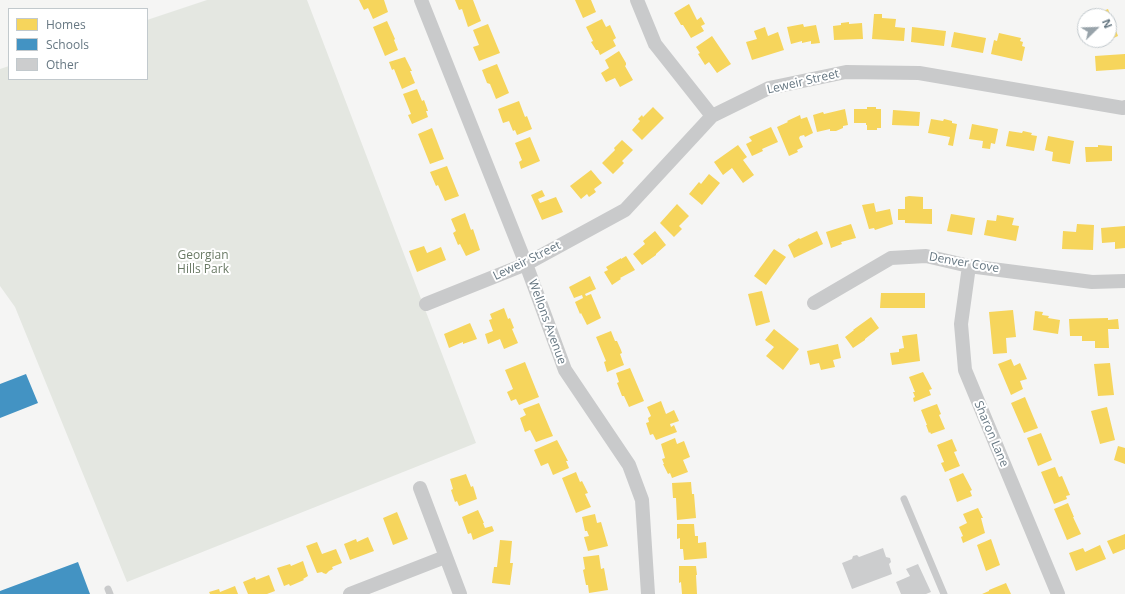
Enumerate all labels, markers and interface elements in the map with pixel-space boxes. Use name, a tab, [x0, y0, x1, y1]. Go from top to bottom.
legend	[8, 8, 148, 80]
north arrow	[1077, 8, 1117, 48]
text: Homes	[46, 16, 86, 33]
text: N	[1099, 16, 1116, 31]
text: Schools	[46, 36, 89, 53]
text: Other	[46, 56, 79, 73]
street label: Leweir Street	[766, 67, 840, 97]
street label: Leweir Street	[491, 238, 563, 284]
park label: Georgian Hills Park	[177, 249, 229, 277]
street label: Denver Cove	[928, 250, 1000, 276]
street label: Wellons Avenue	[525, 278, 569, 366]
street label: Sharon Lane	[971, 399, 1011, 469]

